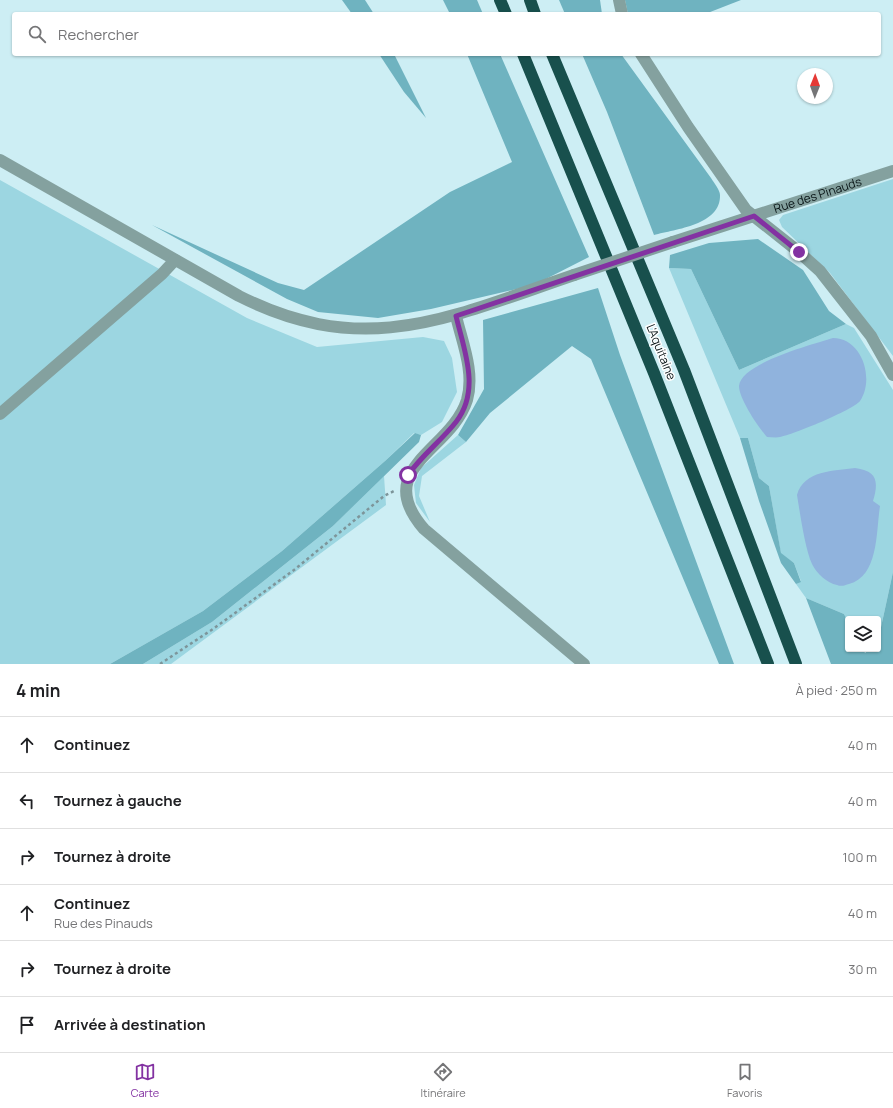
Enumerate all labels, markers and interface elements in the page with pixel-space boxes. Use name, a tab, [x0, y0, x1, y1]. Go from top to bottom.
search box	[12, 12, 881, 56]
icon: search	[26, 23, 48, 45]
text: Rechercher	[58, 24, 139, 45]
north arrow	[797, 68, 833, 104]
street label: Rue des Pinauds	[771, 173, 864, 217]
route end	[790, 243, 808, 261]
street label: L'Aquitaine	[643, 321, 680, 382]
route start	[399, 466, 417, 484]
map controls	[845, 616, 881, 652]
button: layers	[845, 616, 881, 652]
text: 4 min	[16, 679, 60, 702]
text: À pied · 250 m	[796, 681, 877, 699]
icon: ahead	[16, 734, 38, 756]
text: Continuez	[54, 734, 130, 755]
text: 40 m	[848, 736, 877, 754]
icon: left	[16, 790, 38, 812]
text: Tournez à gauche	[54, 790, 182, 811]
text: 40 m	[848, 792, 877, 810]
icon: right	[16, 846, 38, 868]
text: Tournez à droite	[54, 846, 171, 867]
text: 100 m	[842, 848, 877, 866]
text: Continuez	[54, 893, 130, 914]
icon: ahead	[16, 902, 38, 924]
text: 40 m	[848, 904, 877, 922]
text: Rue des Pinauds	[54, 914, 153, 932]
icon: right	[16, 958, 38, 980]
text: Tournez à droite	[54, 958, 171, 979]
text: 30 m	[848, 960, 877, 978]
icon: arrive	[16, 1014, 38, 1036]
text: Arrivée à destination	[54, 1014, 206, 1035]
tab: Carte	[131, 1061, 159, 1100]
tab: Itinéraire	[420, 1061, 466, 1100]
tab: Favoris	[727, 1061, 762, 1100]

